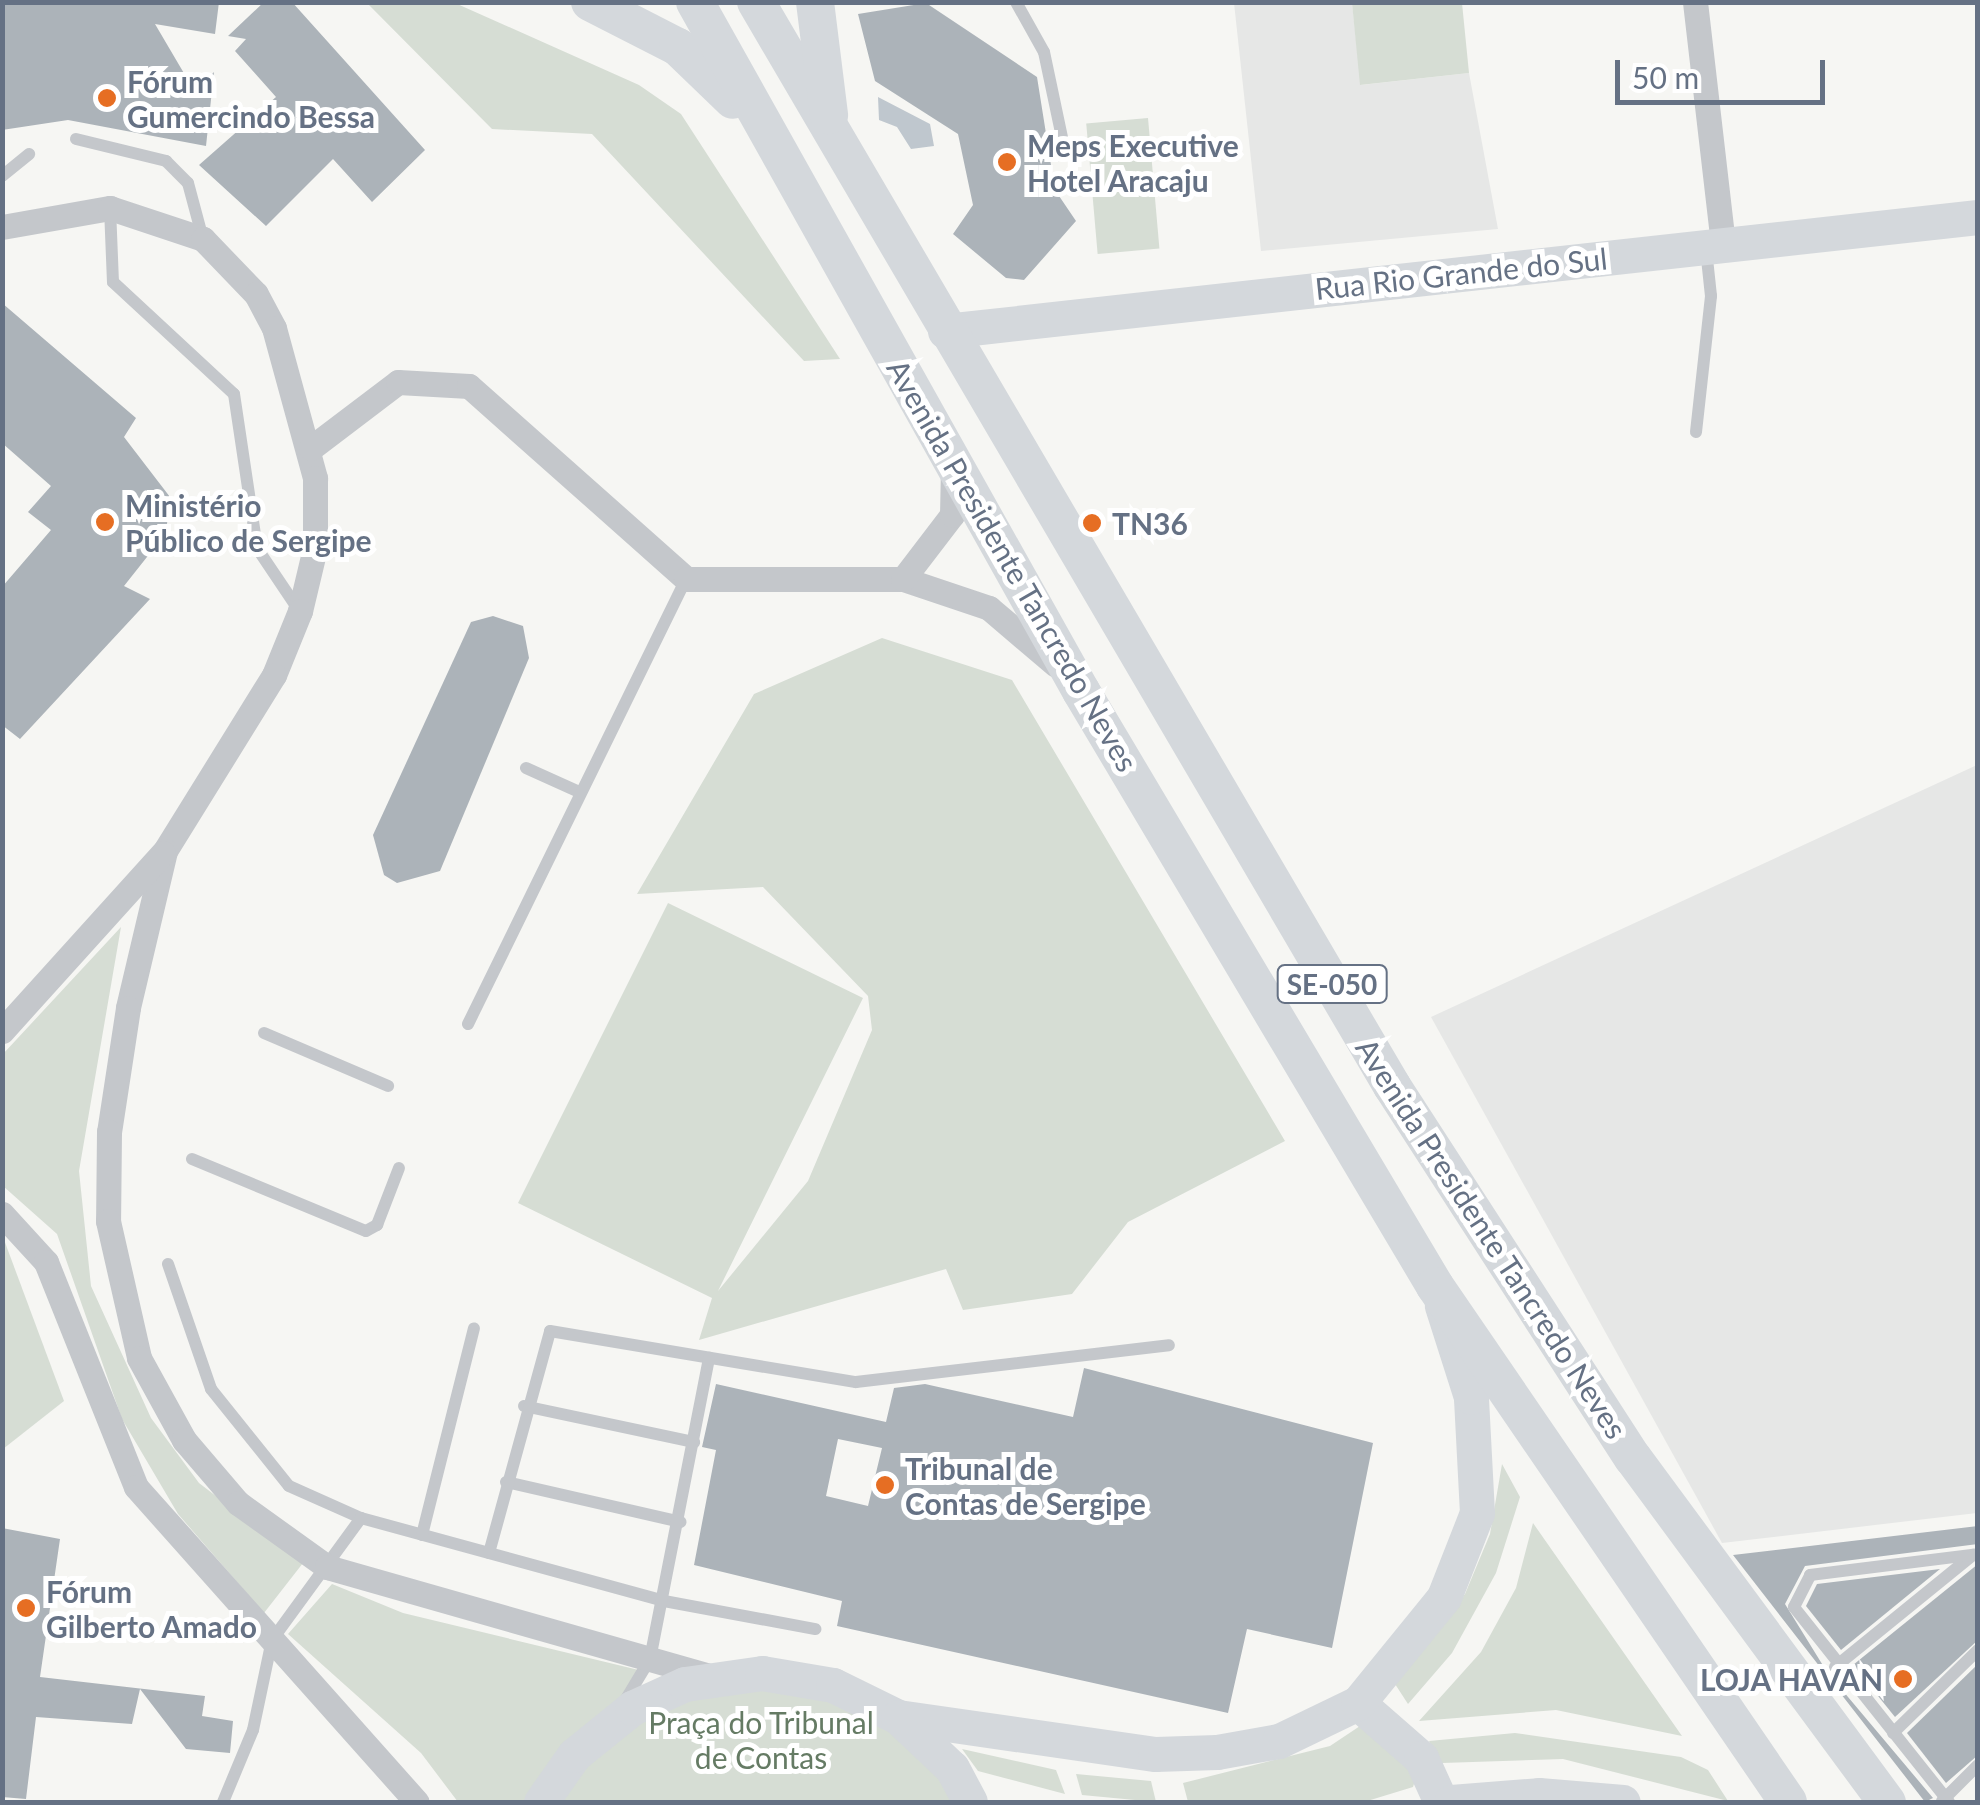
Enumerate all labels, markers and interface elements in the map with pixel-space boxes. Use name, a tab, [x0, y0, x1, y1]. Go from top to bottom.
scale bar	[1620, 40, 1830, 102]
text: 50 m	[1632, 59, 1699, 95]
place label: Fórum Gumercindo Bessa	[127, 63, 375, 134]
marker: Fórum Gumercindo Bessa	[96, 87, 118, 109]
place label: Meps Executive Hotel Aracaju	[1027, 127, 1239, 198]
marker: Meps Executive Hotel Aracaju	[996, 151, 1018, 173]
street label: Rua Rio Grande do Sul	[1313, 240, 1609, 306]
street label: Avenida Presidente Tancredo Neves	[880, 352, 1146, 778]
place label: Ministério Público de Sergipe	[125, 487, 372, 558]
place label: TN36	[1112, 505, 1188, 541]
marker: Ministério Público de Sergipe	[94, 511, 116, 533]
marker: TN36	[1081, 512, 1103, 534]
road number: SE-050	[1274, 961, 1390, 1007]
street label: Avenida Presidente Tancredo Neves	[1349, 1031, 1635, 1445]
place label: Tribunal de Contas de Sergipe	[905, 1450, 1146, 1520]
marker: Tribunal de Contas de Sergipe	[874, 1474, 896, 1496]
place label: Fórum Gilberto Amado	[46, 1573, 258, 1644]
marker: Fórum Gilberto Amado	[15, 1597, 37, 1619]
place label: LOJA HAVAN	[1699, 1661, 1883, 1697]
marker: LOJA HAVAN	[1892, 1668, 1914, 1690]
park label: Praça do Tribunal de Contas	[648, 1704, 874, 1774]

